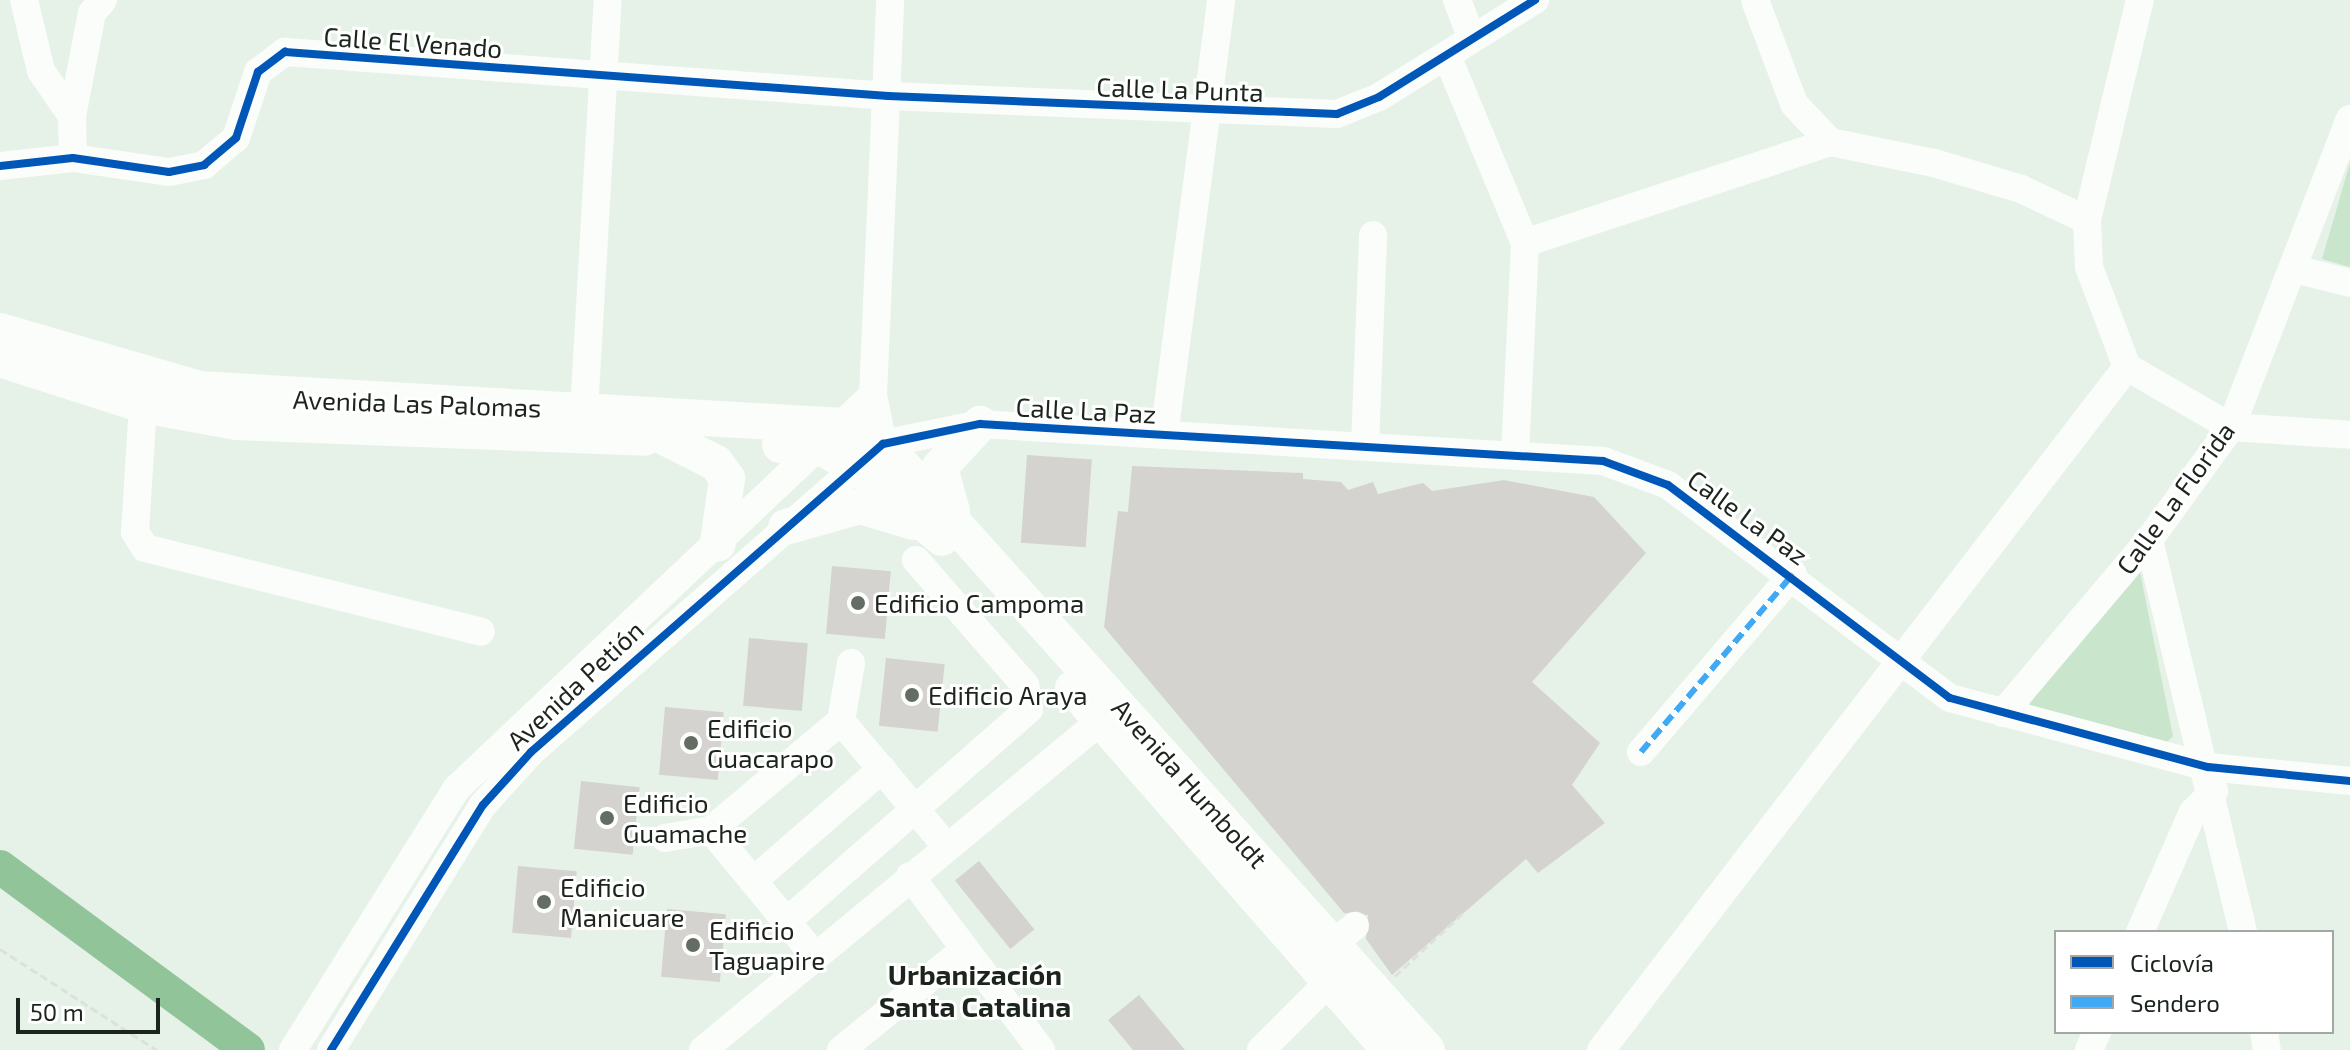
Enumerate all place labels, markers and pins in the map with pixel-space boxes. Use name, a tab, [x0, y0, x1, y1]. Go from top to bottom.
place label: Edificio Campoma	[874, 587, 1084, 619]
marker: Edificio Campoma	[849, 594, 867, 612]
place label: Edificio Araya	[928, 679, 1088, 711]
marker: Edificio Araya	[903, 686, 921, 704]
place label: Edificio Guacarapo	[707, 712, 834, 774]
marker: Edificio Guacarapo	[682, 734, 700, 752]
place label: Edificio Guamache	[623, 787, 747, 848]
marker: Edificio Guamache	[598, 809, 616, 827]
place label: Edificio Manicuare	[560, 871, 684, 932]
marker: Edificio Manicuare	[535, 893, 553, 911]
place label: Edificio Taguapire	[709, 914, 825, 976]
marker: Edificio Taguapire	[684, 936, 702, 954]

